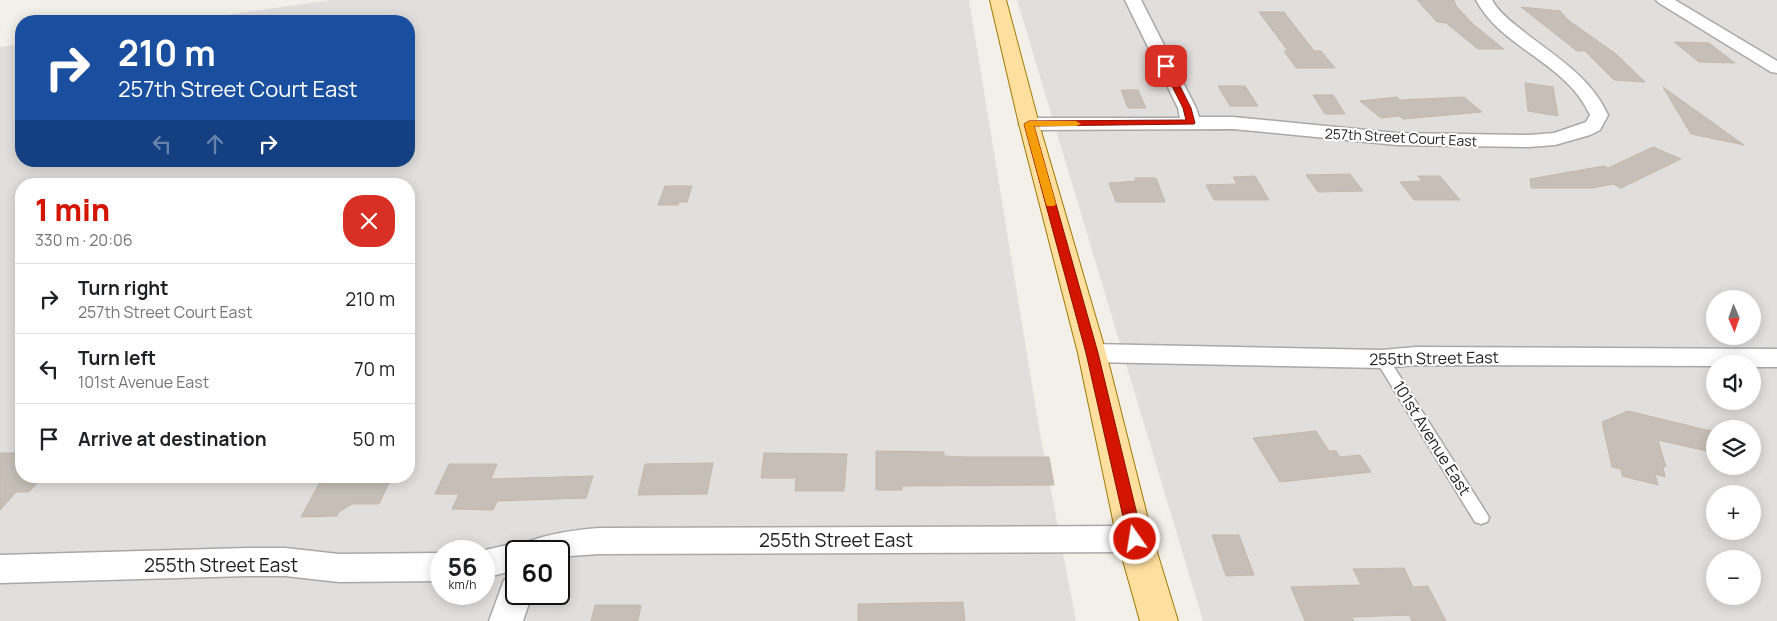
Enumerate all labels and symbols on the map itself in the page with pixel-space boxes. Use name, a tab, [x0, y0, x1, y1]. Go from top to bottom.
pin	[1145, 45, 1187, 87]
street label: 257th Street Court East	[1324, 124, 1478, 150]
north arrow	[1706, 290, 1761, 345]
street label: 255th Street East	[1369, 346, 1499, 370]
street label: 101st Avenue East	[1388, 377, 1476, 499]
position arrow	[1108, 512, 1160, 564]
street label: 255th Street East	[759, 527, 913, 553]
speed limit sign: 60	[505, 540, 570, 605]
street label: 255th Street East	[144, 552, 298, 578]

